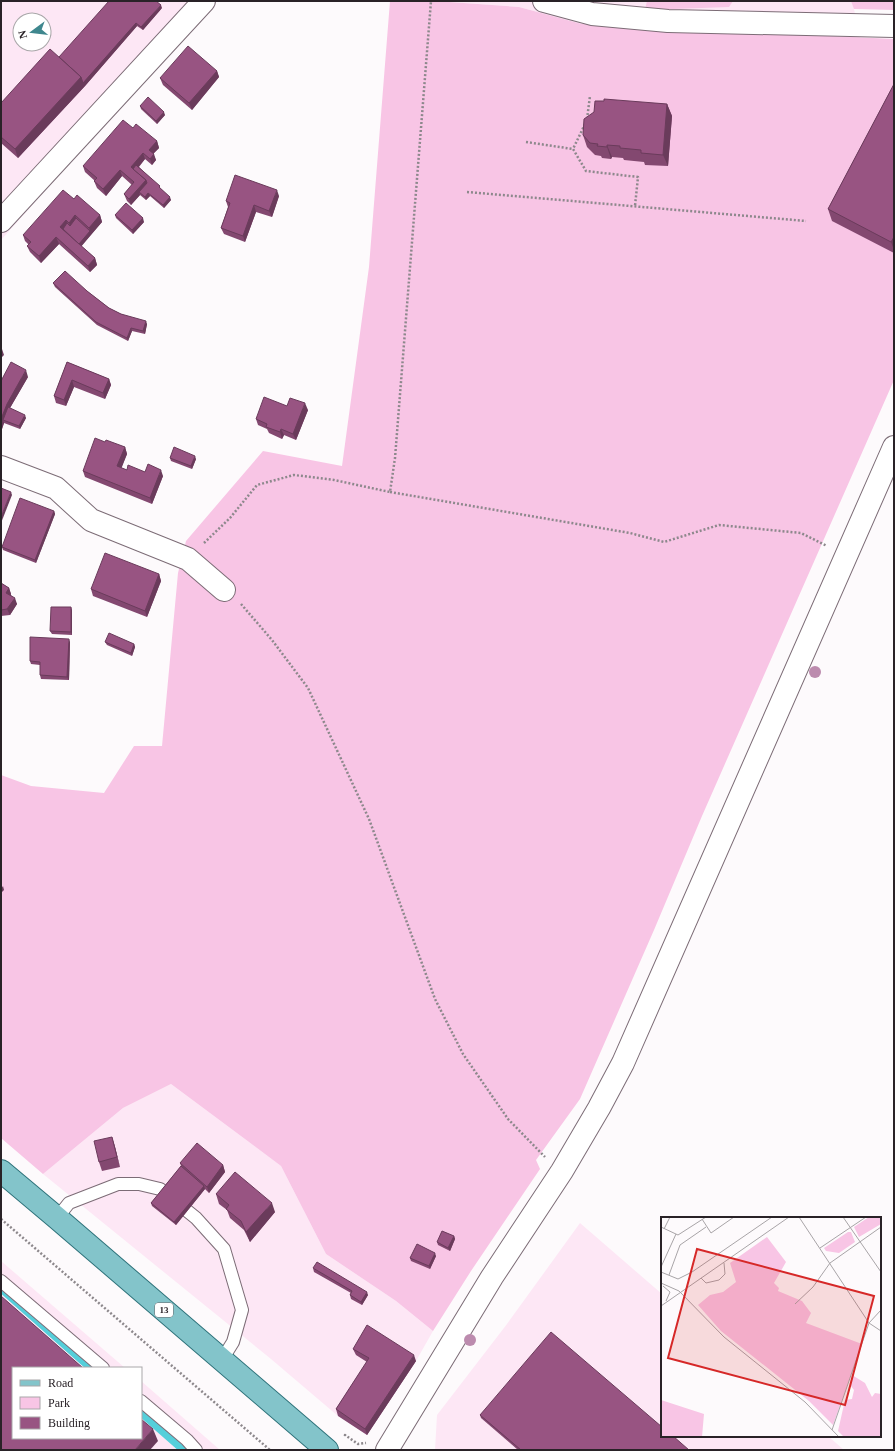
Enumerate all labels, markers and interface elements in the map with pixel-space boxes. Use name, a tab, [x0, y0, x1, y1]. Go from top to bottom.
north arrow	[12, 12, 52, 52]
text: N	[16, 29, 29, 40]
inset map	[661, 1217, 881, 1437]
road number: 13	[155, 1303, 173, 1317]
legend	[12, 1367, 142, 1439]
text: Road	[48, 1376, 73, 1390]
text: Park	[48, 1396, 70, 1410]
text: Building	[48, 1416, 90, 1430]

